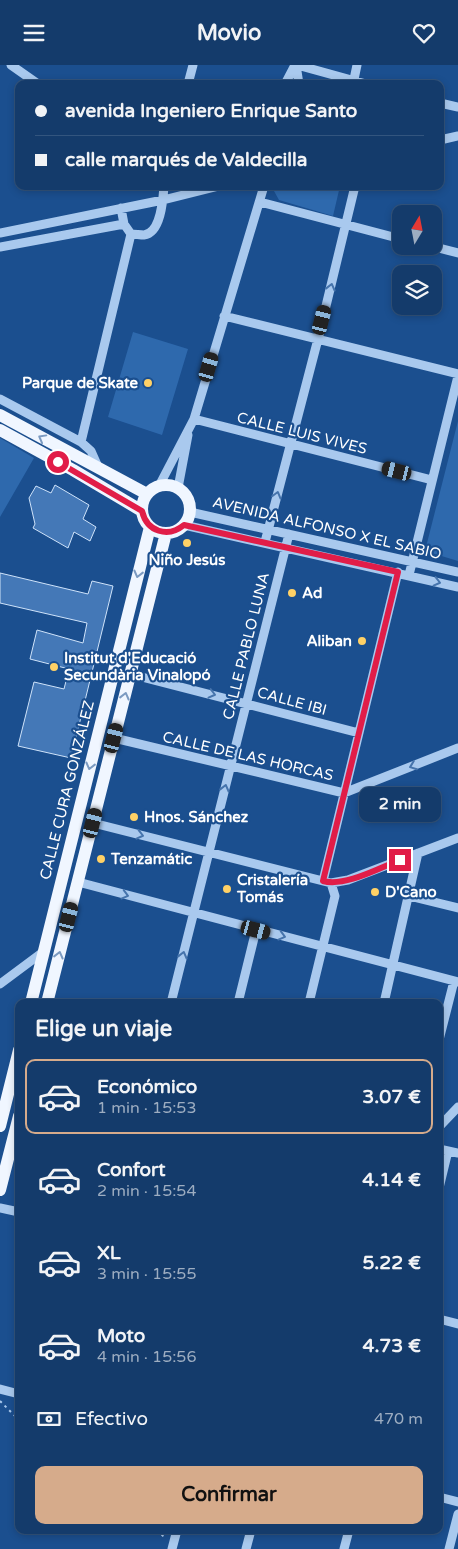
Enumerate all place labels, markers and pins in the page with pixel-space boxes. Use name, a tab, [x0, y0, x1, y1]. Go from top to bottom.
place label: Parque de Skate	[22, 374, 139, 393]
marker: Parque de Skate	[142, 377, 154, 389]
marker: Niño Jesús	[181, 537, 193, 549]
place label: Niño Jesús	[149, 551, 225, 569]
place label: Ad	[302, 584, 322, 602]
marker: Ad	[286, 587, 298, 599]
place label: Aliban	[306, 632, 352, 650]
marker: Aliban	[356, 635, 368, 647]
place label: Institut d'Educació Secundària Vinalopó	[64, 649, 211, 685]
marker: Institut d'Educació Secundària Vinalopó	[48, 661, 60, 673]
place label: Hnos. Sánchez	[144, 808, 249, 826]
marker: Hnos. Sánchez	[128, 811, 140, 823]
place label: Tenzamátic	[110, 850, 192, 868]
marker: Tenzamátic	[95, 853, 107, 865]
place label: Cristalería Tomás	[236, 871, 308, 906]
marker: Cristalería Tomás	[221, 883, 233, 895]
place label: D'Cano	[385, 883, 437, 901]
marker: D'Cano	[369, 886, 381, 898]

